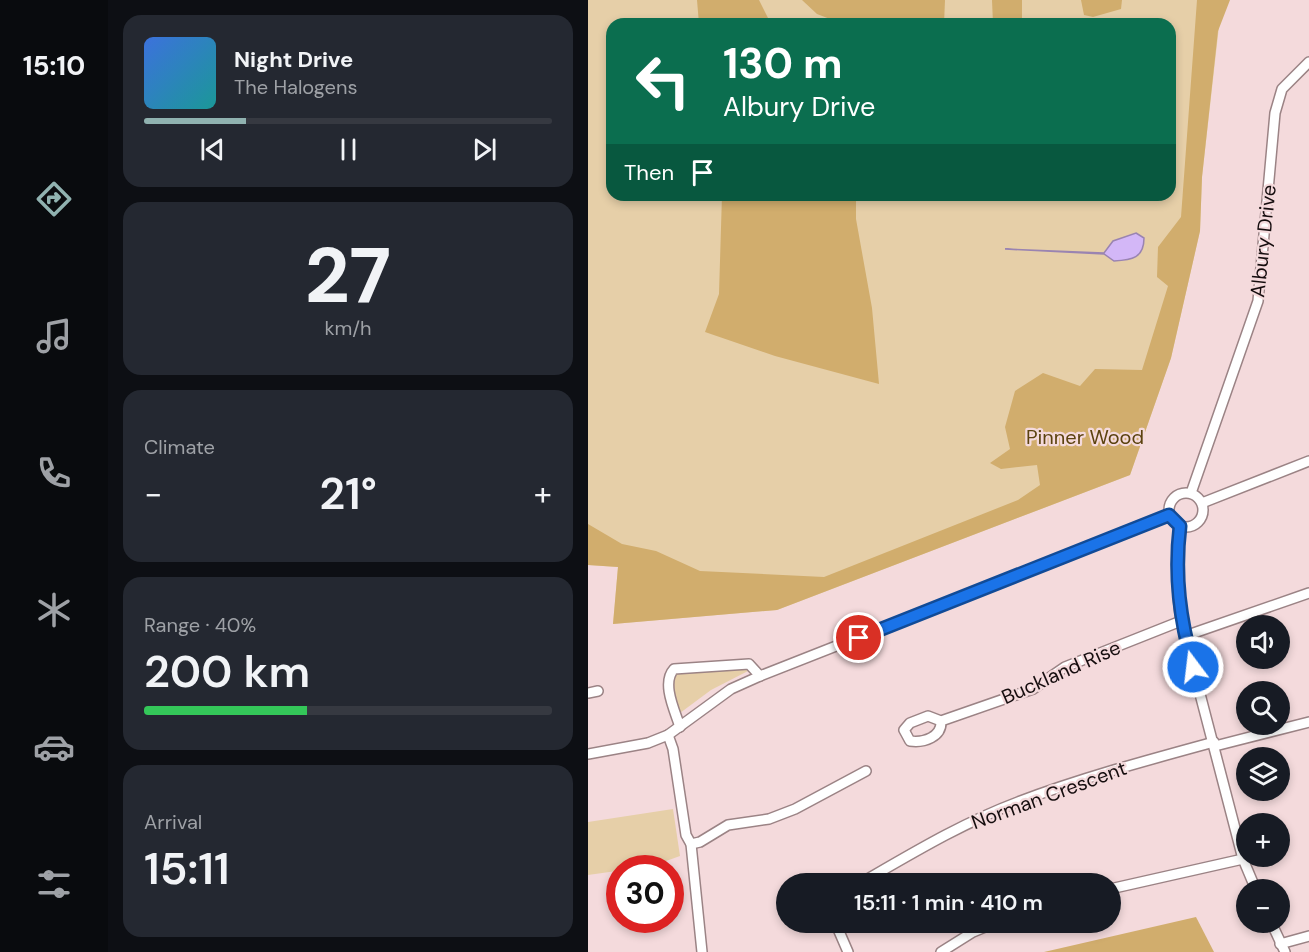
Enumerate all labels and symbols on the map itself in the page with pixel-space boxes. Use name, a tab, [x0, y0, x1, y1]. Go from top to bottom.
street label: Albury Drive	[1244, 183, 1282, 299]
park label: Pinner Wood	[1026, 424, 1144, 450]
pin	[833, 612, 884, 663]
street label: Buckland Rise	[997, 634, 1125, 710]
position arrow	[1161, 635, 1225, 699]
street label: Norman Crescent	[968, 755, 1130, 835]
speed limit sign: 30	[606, 855, 684, 933]

